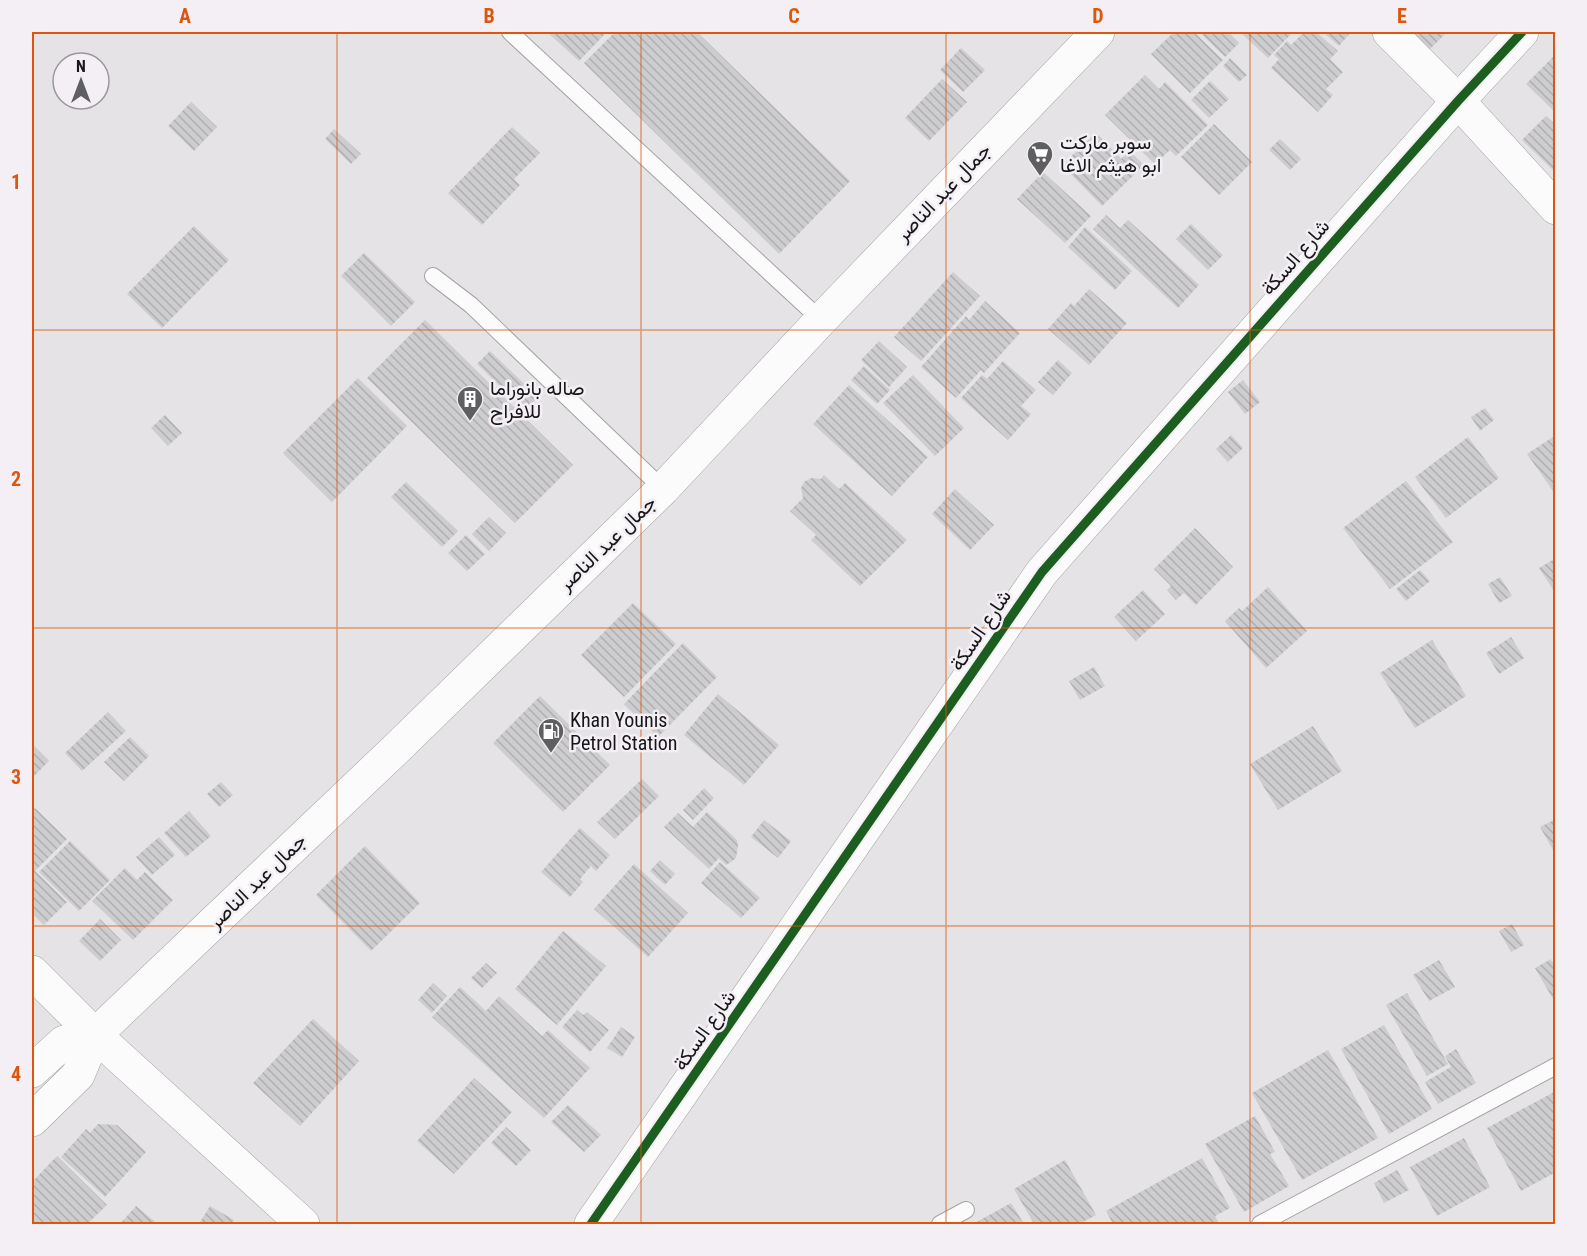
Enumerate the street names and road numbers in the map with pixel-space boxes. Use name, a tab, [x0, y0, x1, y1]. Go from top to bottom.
street label: جمال عبد الناصر	[890, 138, 996, 247]
street label: شارع السكة	[1256, 214, 1336, 301]
street label: جمال عبد الناصر	[552, 490, 662, 597]
street label: شارع السكة	[944, 585, 1018, 676]
street label: جمال عبد الناصر	[202, 828, 312, 935]
street label: شارع السكة	[668, 985, 742, 1076]

